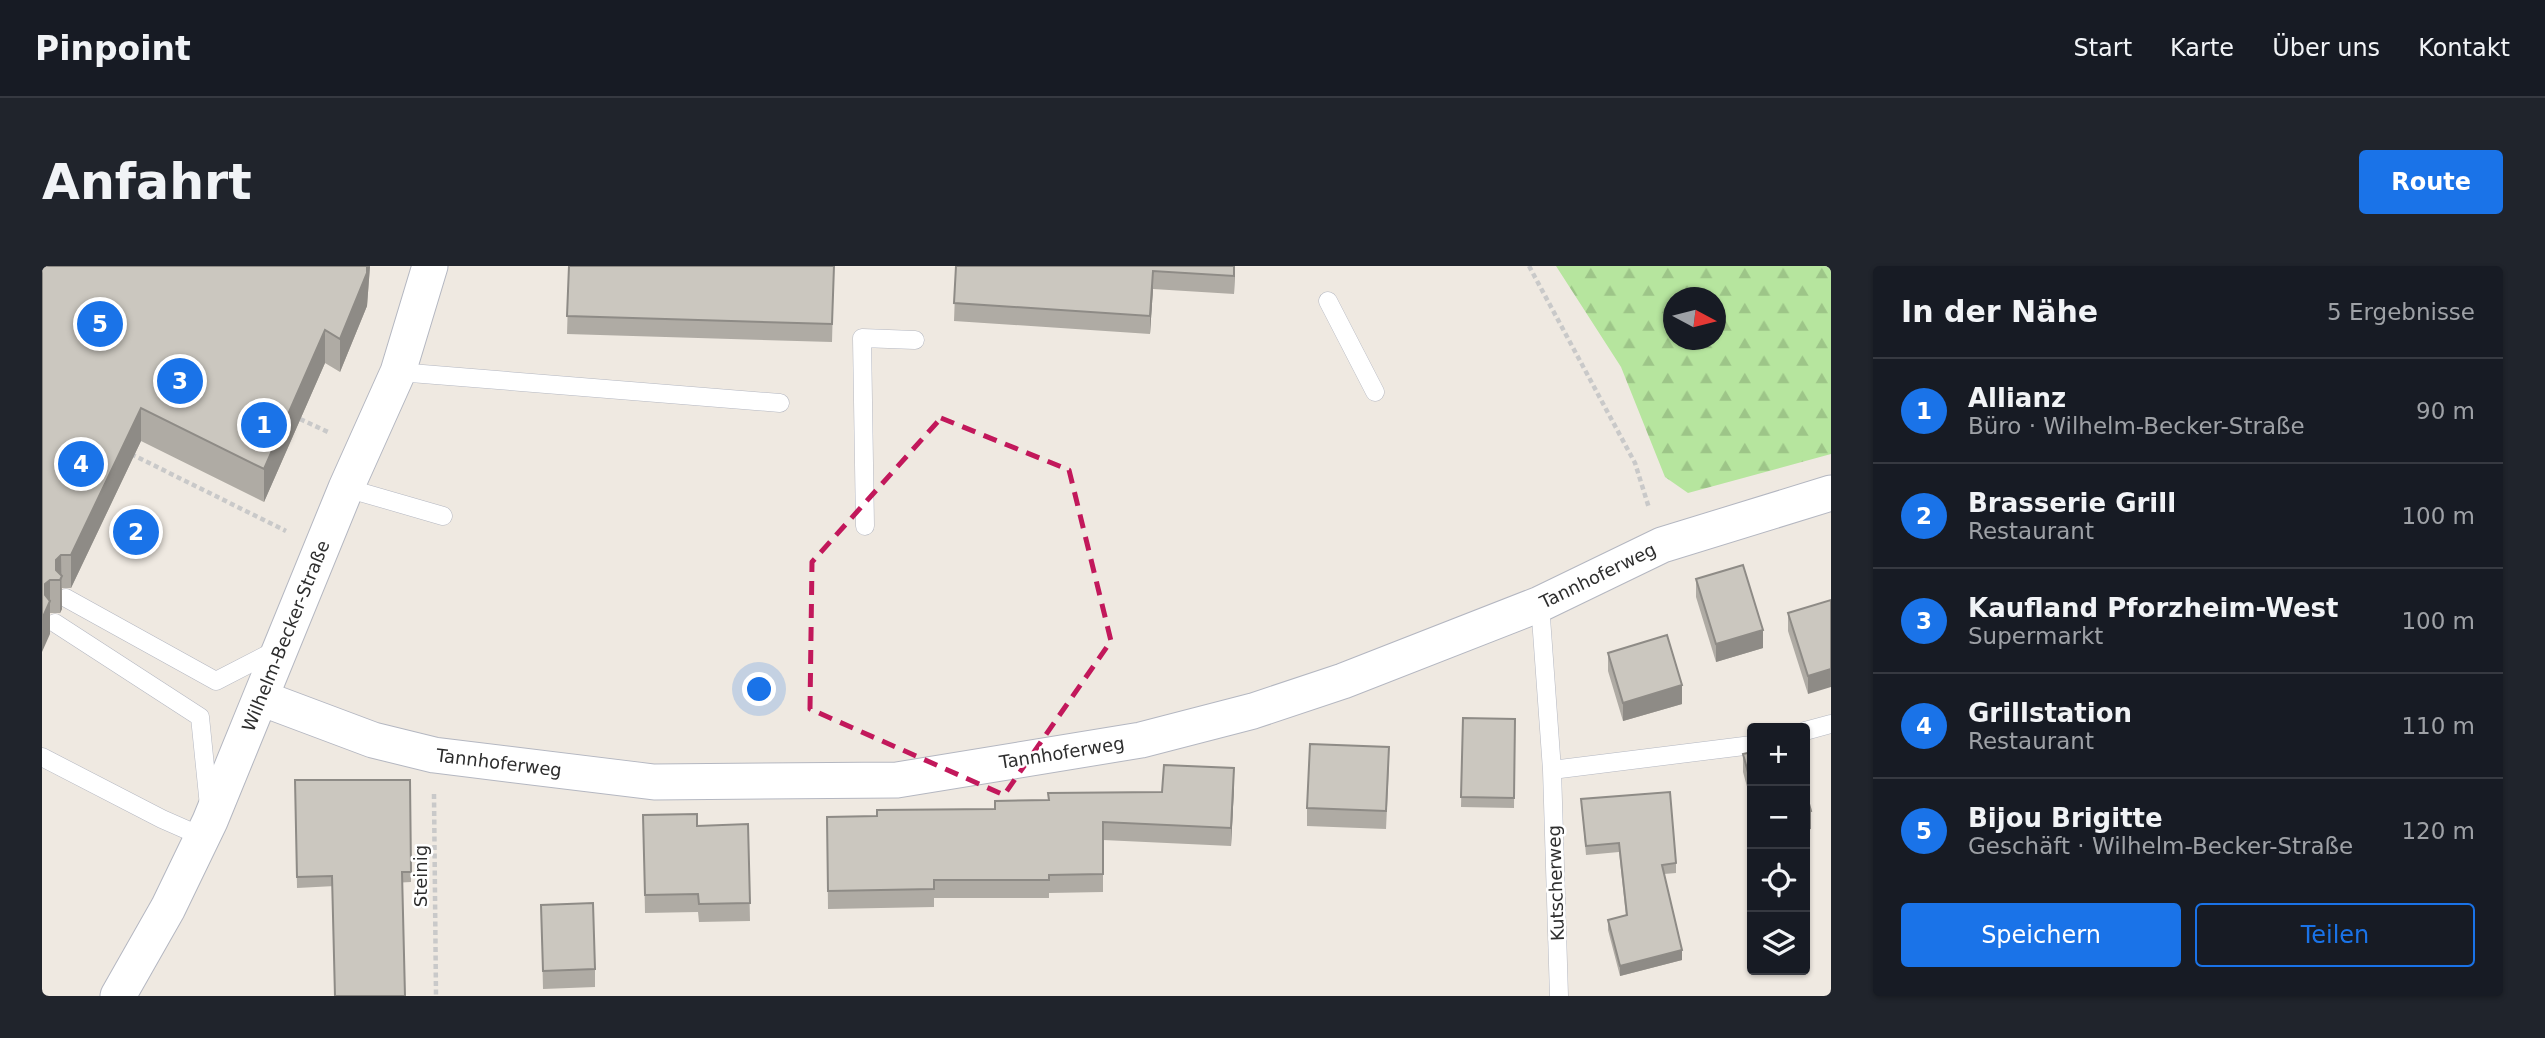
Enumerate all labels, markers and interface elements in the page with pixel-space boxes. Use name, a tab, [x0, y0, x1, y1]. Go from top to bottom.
text: Pinpoint	[35, 29, 191, 68]
text: Start	[2073, 34, 2132, 62]
text: Karte	[2170, 34, 2234, 62]
text: Über uns	[2272, 34, 2380, 62]
text: Kontakt	[2418, 34, 2510, 62]
button: Route	[2359, 150, 2503, 214]
text: Anfahrt	[42, 154, 252, 211]
north arrow	[1663, 287, 1726, 350]
text: In der Nähe	[1901, 294, 2098, 329]
pin: 5	[77, 298, 123, 350]
text: 5 Ergebnisse	[2327, 299, 2475, 325]
pin: 3	[157, 355, 203, 407]
text: Allianz	[1968, 383, 2066, 413]
text: 1	[1916, 398, 1932, 424]
text: 90 m	[2416, 398, 2475, 424]
pin: 1	[241, 399, 287, 451]
text: Büro · Wilhelm-Becker-Straße	[1968, 413, 2305, 439]
pin: 4	[58, 438, 104, 490]
text: Brasserie Grill	[1968, 488, 2176, 518]
text: 2	[1916, 503, 1932, 529]
text: 100 m	[2401, 503, 2475, 529]
pin: 2	[113, 506, 159, 558]
text: Restaurant	[1968, 518, 2094, 544]
street label: Wilhelm-Becker-Straße	[237, 537, 334, 735]
street label: Tannhoferweg	[1536, 538, 1659, 613]
text: Kaufland Pforzheim-West	[1968, 593, 2338, 623]
text: 3	[1916, 608, 1932, 634]
text: 100 m	[2401, 608, 2475, 634]
text: Supermarkt	[1968, 623, 2103, 649]
your location	[742, 672, 776, 706]
text: Grillstation	[1968, 698, 2132, 728]
text: 4	[1916, 713, 1932, 739]
text: 110 m	[2401, 713, 2475, 739]
map controls	[1747, 723, 1810, 975]
button: +	[1747, 723, 1810, 786]
text: Restaurant	[1968, 728, 2094, 754]
street label: Tannhoferweg	[997, 732, 1126, 773]
street label: Tannhoferweg	[434, 744, 563, 781]
button: −	[1747, 786, 1810, 849]
text: Bijou Brigitte	[1968, 803, 2163, 833]
text: 5	[1916, 818, 1932, 844]
text: 120 m	[2401, 818, 2475, 844]
street label: Kutscherweg	[1543, 825, 1568, 941]
text: Geschäft · Wilhelm-Becker-Straße	[1968, 833, 2353, 859]
street label: Steinig	[410, 845, 431, 907]
button: locate	[1747, 849, 1810, 912]
button: Speichern	[1901, 903, 2181, 967]
button: Teilen	[2195, 903, 2475, 967]
button: layers	[1747, 912, 1810, 975]

